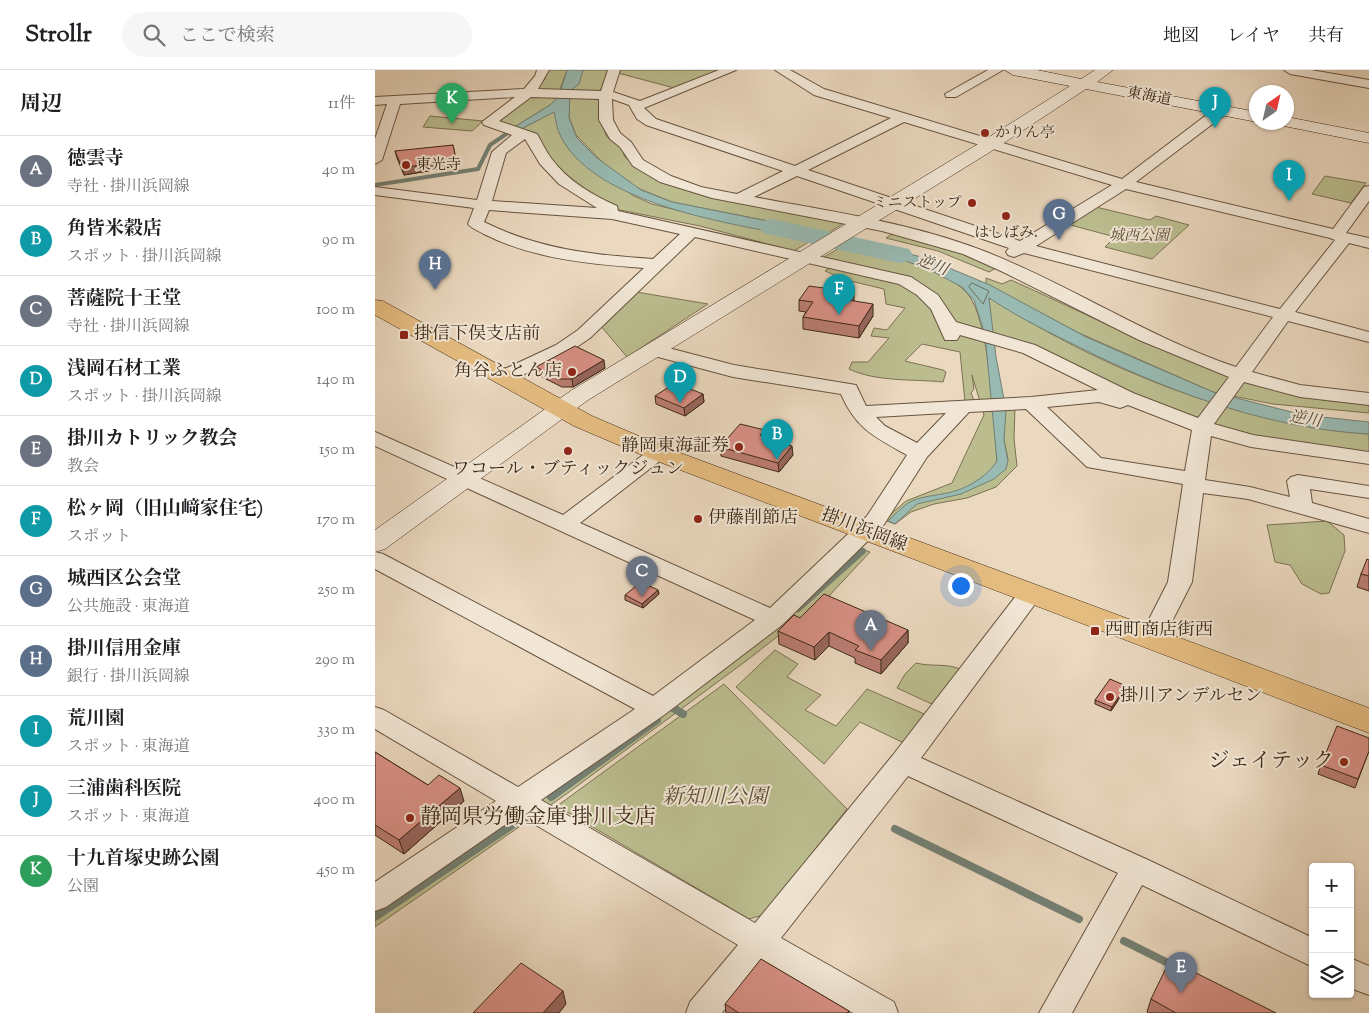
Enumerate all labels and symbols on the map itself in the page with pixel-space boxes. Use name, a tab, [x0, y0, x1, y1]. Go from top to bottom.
street label: 東海道	[1125, 82, 1173, 112]
pin: K	[436, 83, 468, 124]
north arrow	[1249, 85, 1294, 130]
pin: J	[1199, 87, 1231, 128]
place label: かりん亭	[995, 123, 1055, 144]
marker: かりん亭	[979, 127, 991, 139]
place label: 東光寺	[416, 155, 461, 176]
marker: 東光寺	[400, 159, 412, 171]
pin: I	[1273, 160, 1305, 201]
place label: ミニストップ	[872, 193, 962, 214]
marker: ミニストップ	[966, 197, 978, 209]
pin: G	[1043, 199, 1075, 240]
marker: はしばみ.	[1000, 210, 1012, 222]
place label: はしばみ.	[974, 223, 1038, 244]
park label: 城西公園	[1109, 226, 1172, 247]
pin: H	[419, 249, 451, 290]
water label: 逆川	[913, 250, 953, 283]
pin: F	[823, 274, 855, 315]
place label: 掛信下俣支店前	[414, 322, 540, 348]
marker: 掛信下俣支店前	[398, 329, 410, 341]
place label: 角谷ふとん店	[454, 359, 562, 385]
pin: D	[664, 362, 696, 403]
marker: 角谷ふとん店	[566, 366, 578, 378]
water label: 逆川	[1287, 406, 1325, 434]
pin: B	[761, 419, 793, 460]
place label: 静岡東海証券	[621, 434, 729, 460]
marker: 静岡東海証券	[733, 441, 745, 453]
marker: ワコール・ブティックジュン	[562, 445, 574, 457]
place label: ワコール・ブティックジュン	[452, 457, 684, 483]
street label: 掛川浜岡線	[817, 503, 911, 559]
place label: 伊藤削節店	[708, 506, 798, 532]
marker: 伊藤削節店	[692, 513, 704, 525]
pin: C	[626, 556, 658, 597]
your location	[948, 573, 974, 599]
pin: A	[855, 610, 887, 651]
place label: 西町商店街西	[1105, 618, 1213, 644]
marker: 西町商店街西	[1089, 625, 1101, 637]
place label: 掛川アンデルセン	[1120, 684, 1262, 710]
marker: 掛川アンデルセン	[1104, 691, 1116, 703]
place label: ジェイテック	[1208, 747, 1334, 777]
marker: ジェイテック	[1338, 756, 1350, 768]
park label: 新知川公園	[663, 783, 770, 813]
place label: 静岡県労働金庫 掛川支店	[420, 803, 655, 833]
marker: 静岡県労働金庫 掛川支店	[404, 812, 416, 824]
pin: E	[1165, 952, 1197, 993]

